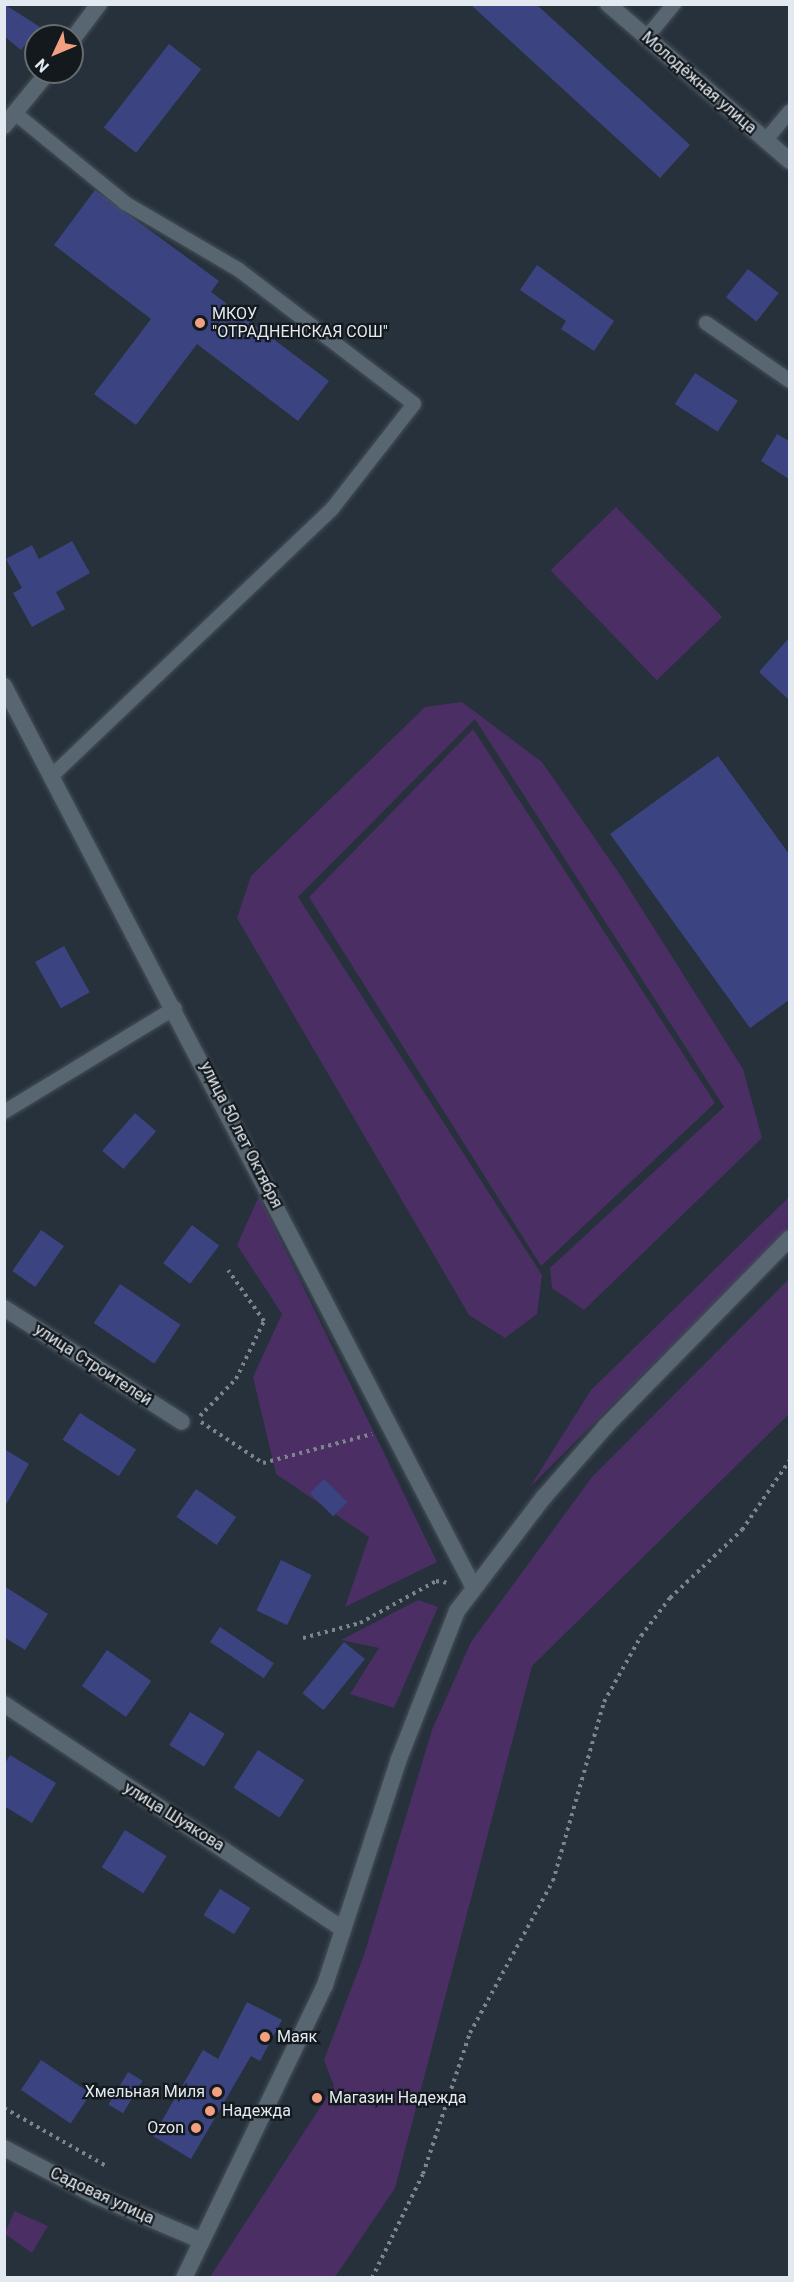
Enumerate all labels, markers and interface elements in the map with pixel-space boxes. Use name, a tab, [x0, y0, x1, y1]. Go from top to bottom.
north arrow	[24, 24, 84, 84]
street label: Молодёжная улица	[638, 28, 760, 138]
text: N	[31, 55, 53, 76]
place label: МКОУ "ОТРАДНЕНСКАЯ СОШ"	[212, 304, 388, 342]
marker: МКОУ "ОТРАДНЕНСКАЯ СОШ"	[193, 316, 207, 330]
street label: улица 50 лет Октября	[196, 1059, 286, 1211]
street label: улица Строителей	[31, 1320, 155, 1410]
street label: улица Шуякова	[120, 1778, 228, 1856]
place label: Маяк	[277, 2027, 317, 2047]
marker: Маяк	[258, 2030, 272, 2044]
place label: Хмельная Миля	[85, 2082, 205, 2102]
marker: Хмельная Миля	[210, 2085, 224, 2099]
place label: Магазин Надежда	[329, 2088, 467, 2108]
marker: Магазин Надежда	[310, 2091, 324, 2105]
place label: Надежда	[222, 2101, 291, 2121]
marker: Надежда	[203, 2104, 217, 2118]
place label: Ozon	[147, 2118, 184, 2138]
marker: Ozon	[189, 2121, 203, 2135]
street label: Садовая улица	[47, 2164, 157, 2228]

